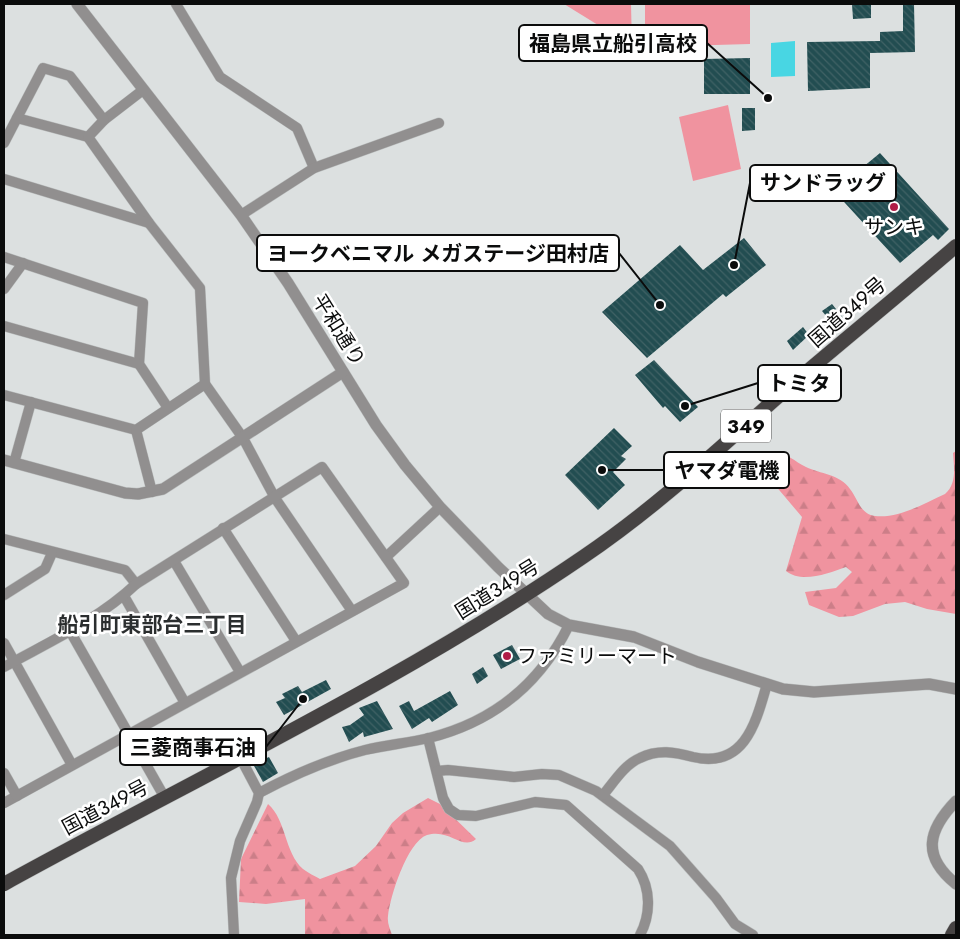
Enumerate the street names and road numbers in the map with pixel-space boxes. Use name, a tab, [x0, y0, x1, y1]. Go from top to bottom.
street label: 国道349号	[802, 271, 892, 354]
street label: 平和通り	[305, 289, 372, 372]
road number: 349	[721, 410, 771, 442]
street label: 国道349号	[450, 552, 545, 627]
street label: 国道349号	[57, 773, 154, 842]

